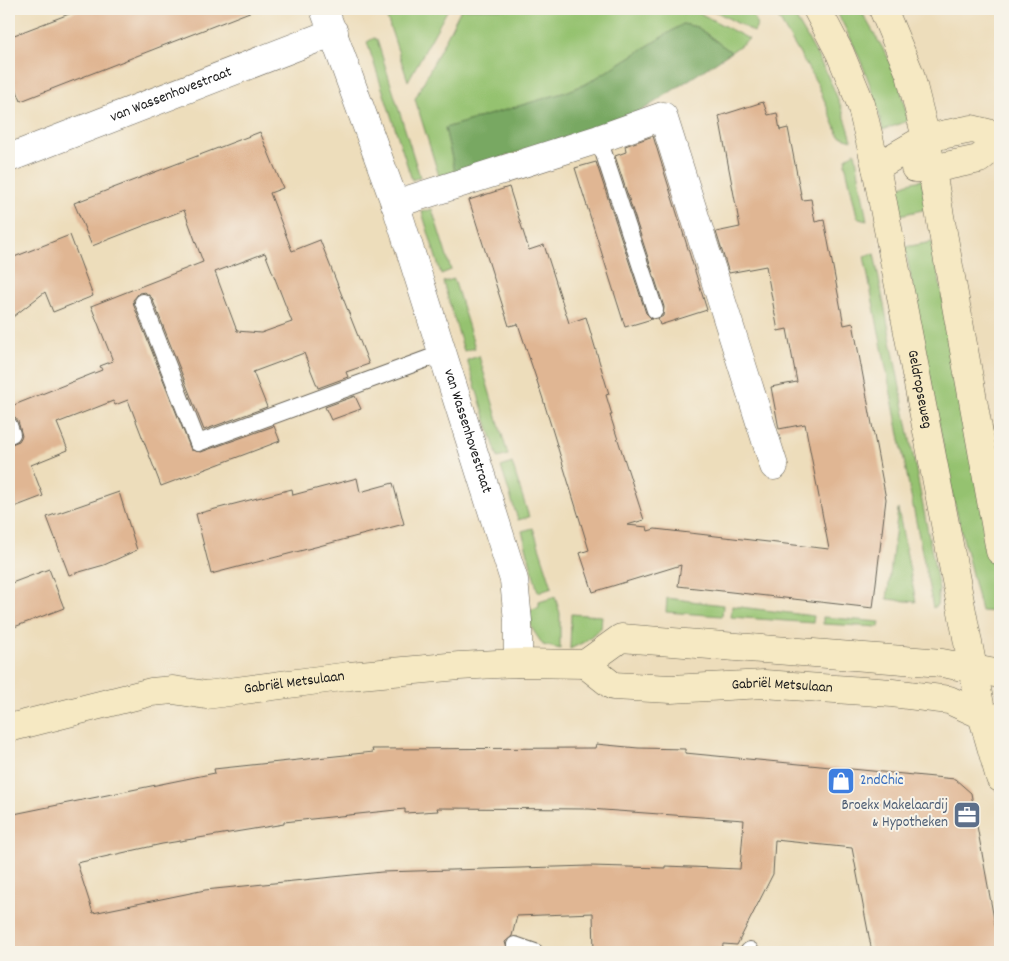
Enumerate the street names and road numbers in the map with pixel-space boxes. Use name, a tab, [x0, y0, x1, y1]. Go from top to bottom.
street label: van Wassenhovestraat	[107, 61, 236, 129]
street label: Geldropseweg	[901, 348, 937, 431]
street label: van Wassenhovestraat	[437, 366, 497, 497]
street label: Gabriël Metsulaan	[243, 666, 346, 701]
street label: Gabriël Metsulaan	[731, 673, 833, 700]

